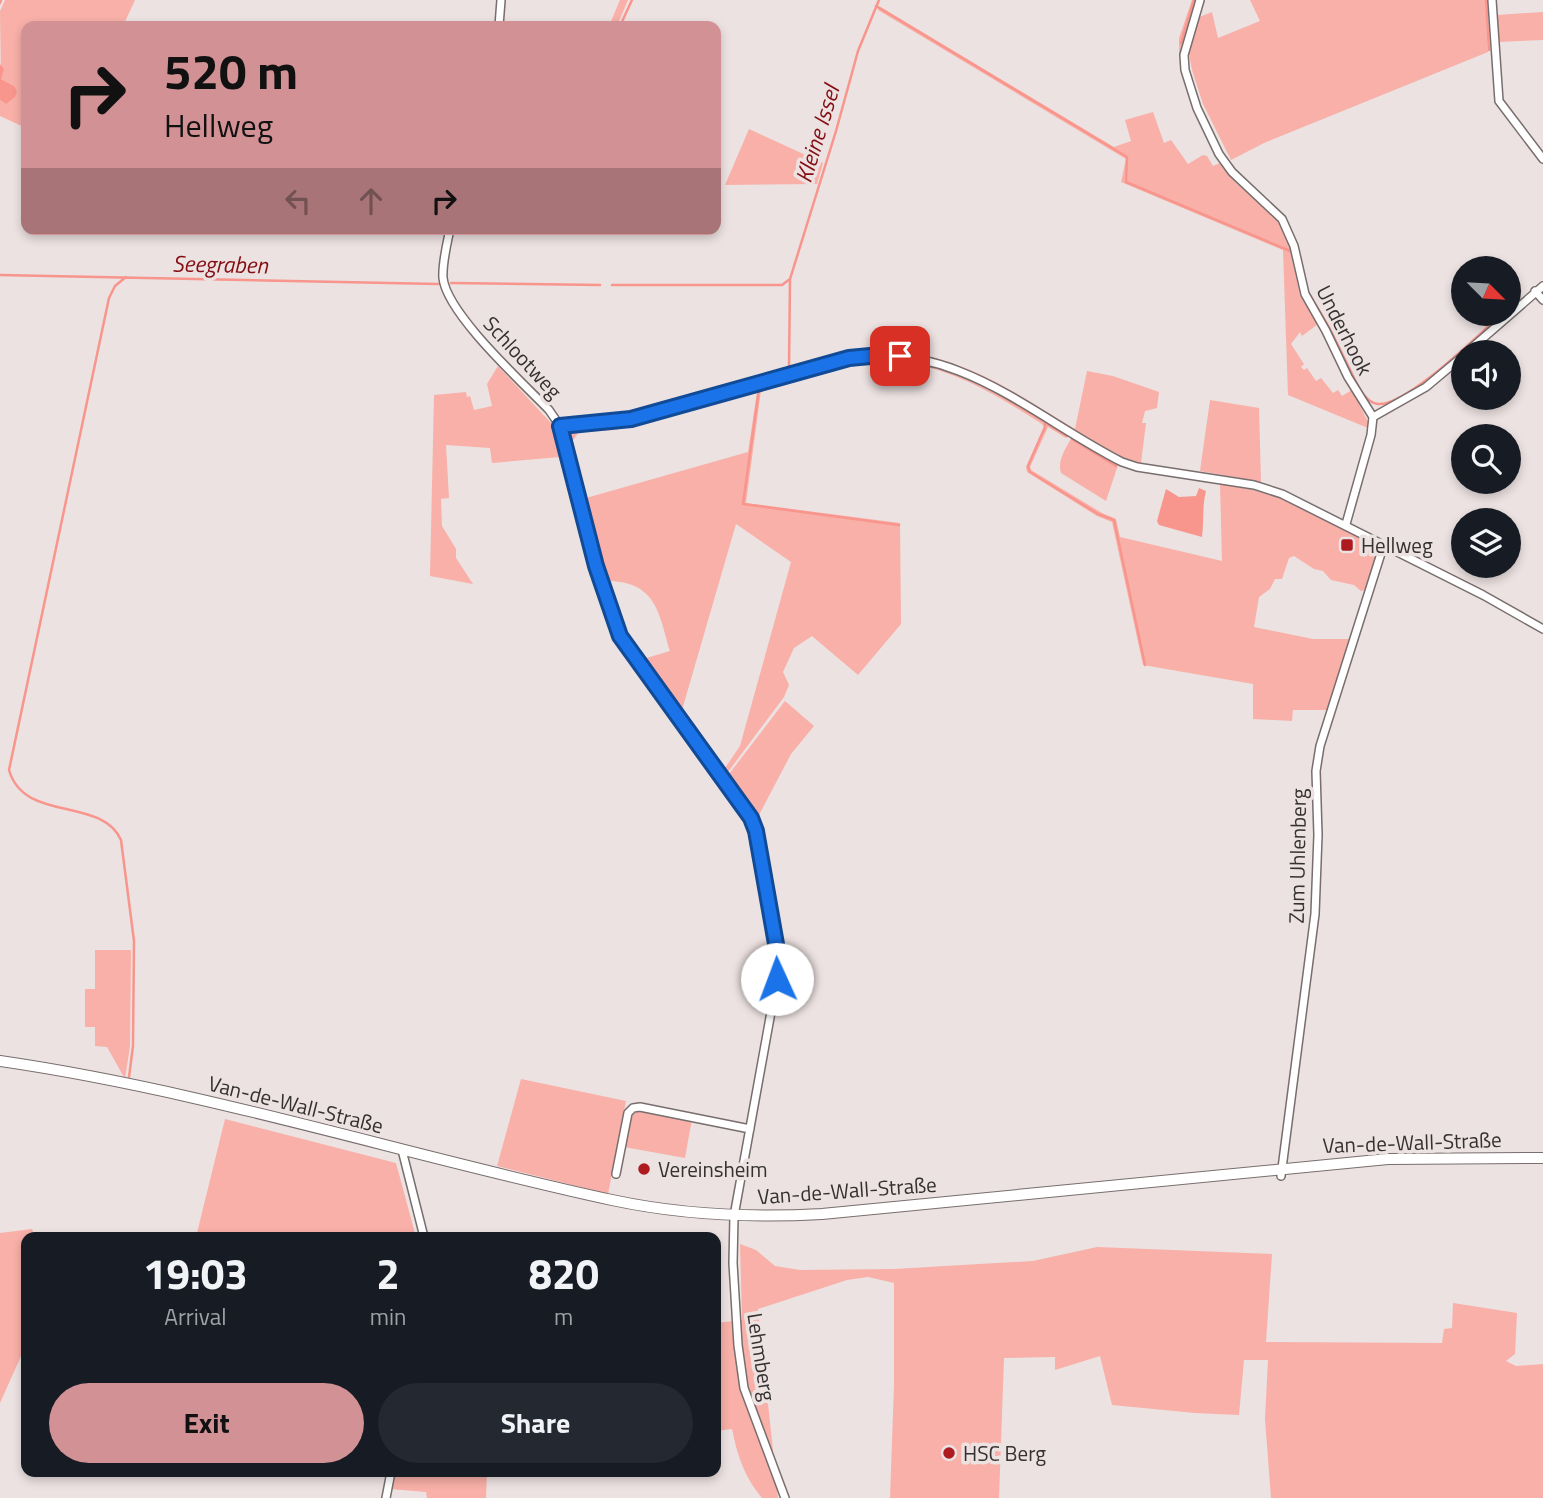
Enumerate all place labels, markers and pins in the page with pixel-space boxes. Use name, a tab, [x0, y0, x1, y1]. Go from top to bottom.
pin	[870, 326, 930, 386]
place label: Hellweg	[1361, 529, 1433, 561]
marker: Hellweg	[1339, 537, 1355, 553]
place label: Vereinsheim	[658, 1153, 768, 1185]
marker: Vereinsheim	[636, 1161, 652, 1177]
place label: HSC Berg	[963, 1437, 1046, 1469]
marker: HSC Berg	[941, 1445, 957, 1461]

